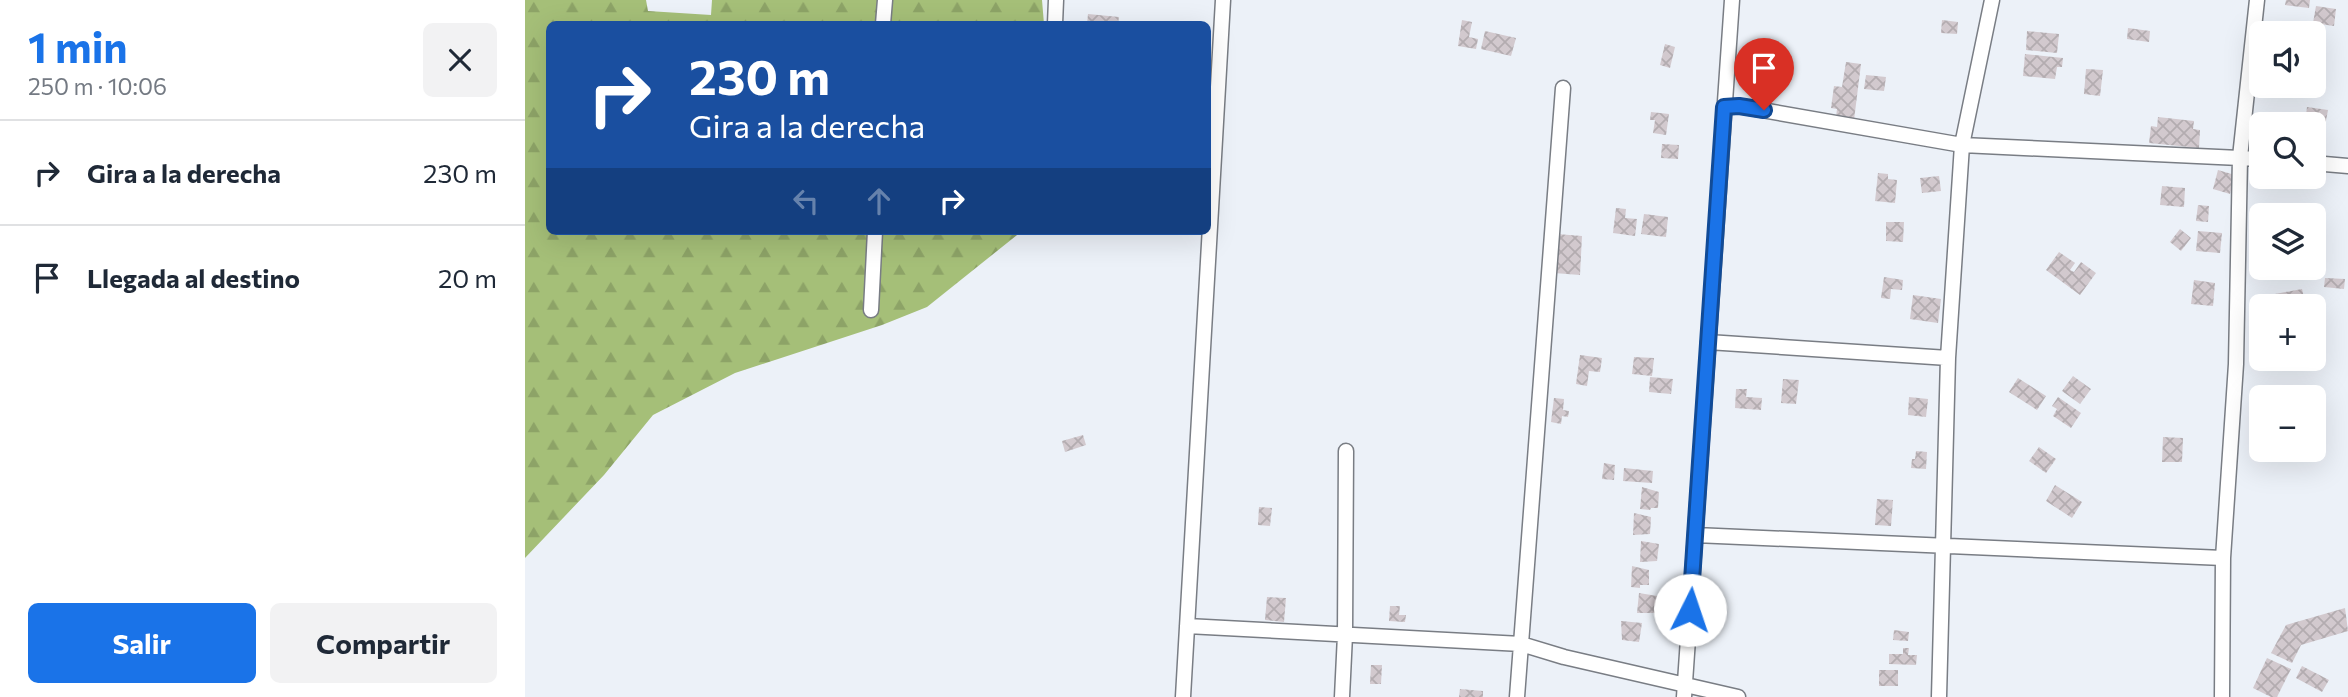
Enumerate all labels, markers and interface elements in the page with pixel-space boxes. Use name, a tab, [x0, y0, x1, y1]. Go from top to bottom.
text: 1 min	[28, 20, 128, 72]
map controls	[2249, 21, 2326, 462]
button: sound	[2249, 21, 2326, 98]
button: close	[423, 23, 497, 97]
pin	[1734, 38, 1794, 110]
text: 230 m	[689, 45, 830, 105]
icon: right	[574, 49, 665, 140]
icon: arrive	[1745, 49, 1783, 87]
text: 250 m · 10:06	[28, 72, 167, 100]
text: Gira a la derecha	[689, 105, 925, 145]
button: search	[2249, 112, 2326, 189]
icon: right	[28, 154, 66, 192]
text: Gira a la derecha	[87, 157, 281, 188]
text: 230 m	[423, 157, 497, 188]
icon: left	[787, 182, 825, 220]
icon: ahead	[860, 182, 898, 220]
icon: right	[933, 182, 971, 220]
button: layers	[2249, 203, 2326, 280]
icon: arrive	[28, 259, 66, 297]
text: Llegada al destino	[87, 262, 300, 293]
text: 20 m	[438, 262, 497, 293]
button: +	[2249, 294, 2326, 371]
button: −	[2249, 385, 2326, 462]
position arrow	[1653, 573, 1727, 647]
button: Salir	[28, 603, 256, 683]
button: Compartir	[270, 603, 497, 683]

